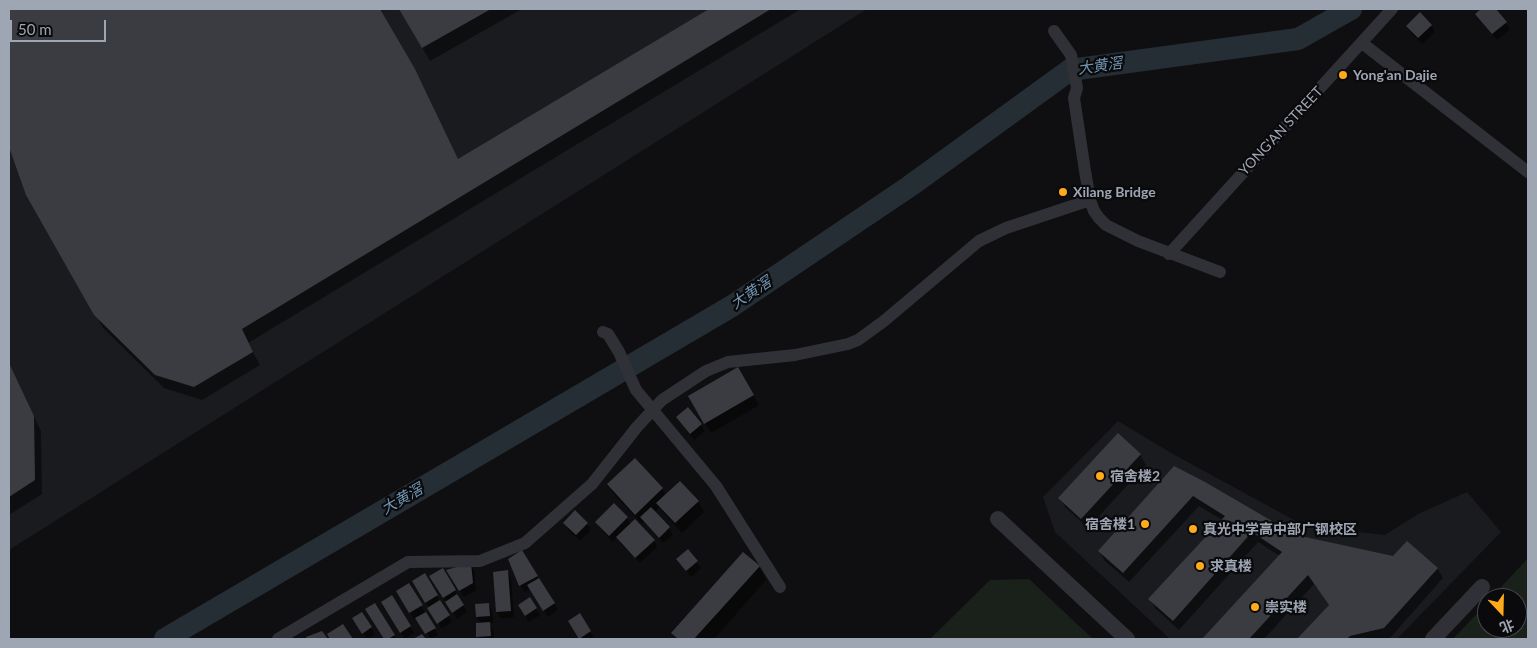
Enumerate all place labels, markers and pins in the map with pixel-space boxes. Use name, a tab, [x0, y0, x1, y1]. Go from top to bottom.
place label: Yong'an Dajie	[1353, 67, 1437, 83]
marker: Yong'an Dajie	[1337, 69, 1349, 81]
place label: Xilang Bridge	[1073, 184, 1156, 200]
marker: Xilang Bridge	[1057, 186, 1069, 198]
place label: 宿舍楼2	[1110, 468, 1160, 484]
marker: 宿舍楼2	[1094, 470, 1106, 482]
place label: 宿舍楼1	[1085, 516, 1135, 532]
marker: 宿舍楼1	[1139, 518, 1151, 530]
place label: 真光中学高中部广钢校区	[1203, 521, 1357, 537]
marker: 真光中学高中部广钢校区	[1187, 523, 1199, 535]
place label: 求真楼	[1210, 558, 1252, 574]
marker: 求真楼	[1194, 560, 1206, 572]
place label: 崇实楼	[1265, 599, 1307, 615]
marker: 崇实楼	[1249, 601, 1261, 613]

